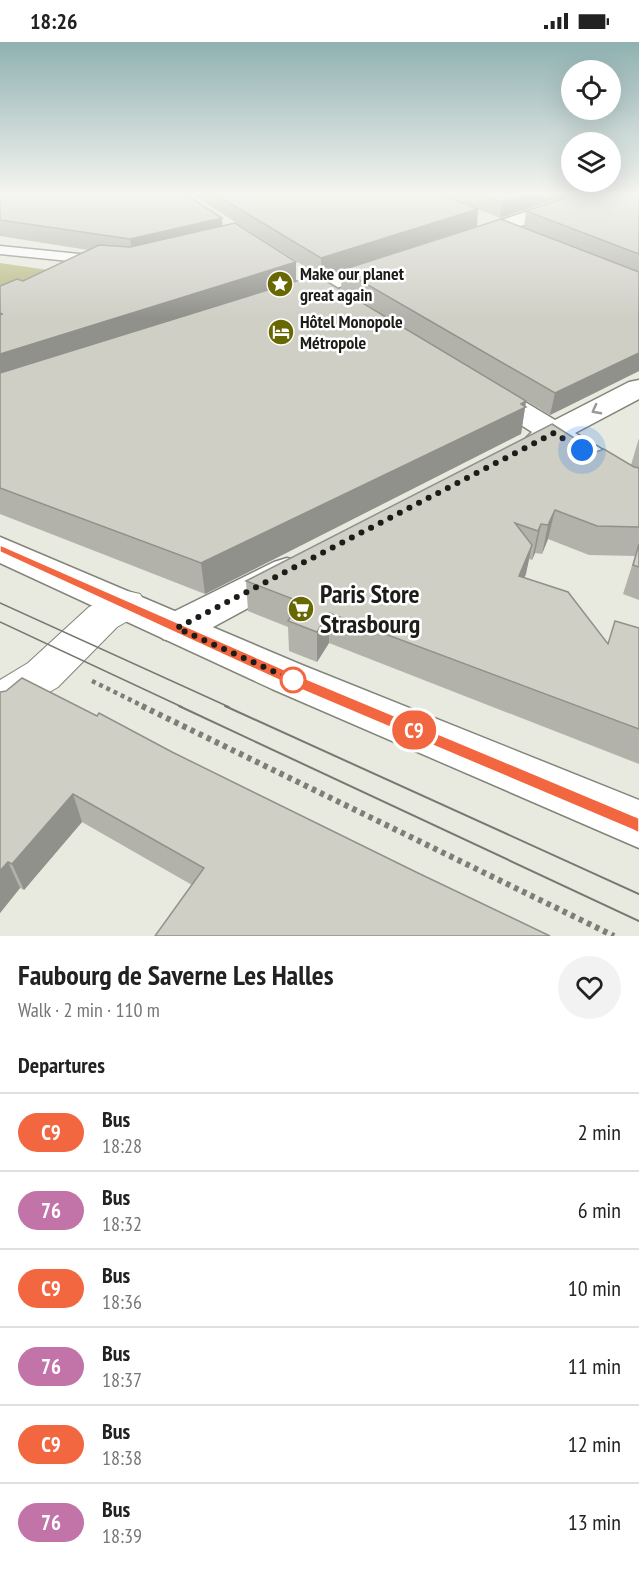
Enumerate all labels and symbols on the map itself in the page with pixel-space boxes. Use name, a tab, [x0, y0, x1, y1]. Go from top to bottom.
place label: Make our planet great again	[300, 262, 405, 306]
place icon: Make our planet great again	[265, 269, 295, 299]
place label: Hôtel Monopole Métropole	[300, 310, 403, 354]
hotel icon: Hôtel Monopole Métropole	[266, 317, 296, 347]
one-way arrow	[591, 403, 602, 415]
your location	[567, 435, 597, 465]
place label: Paris Store Strasbourg	[320, 577, 420, 640]
supermarket icon: Paris Store Strasbourg	[286, 594, 316, 624]
unlabelled marker	[280, 667, 306, 693]
line badge: C9	[387, 710, 441, 750]

